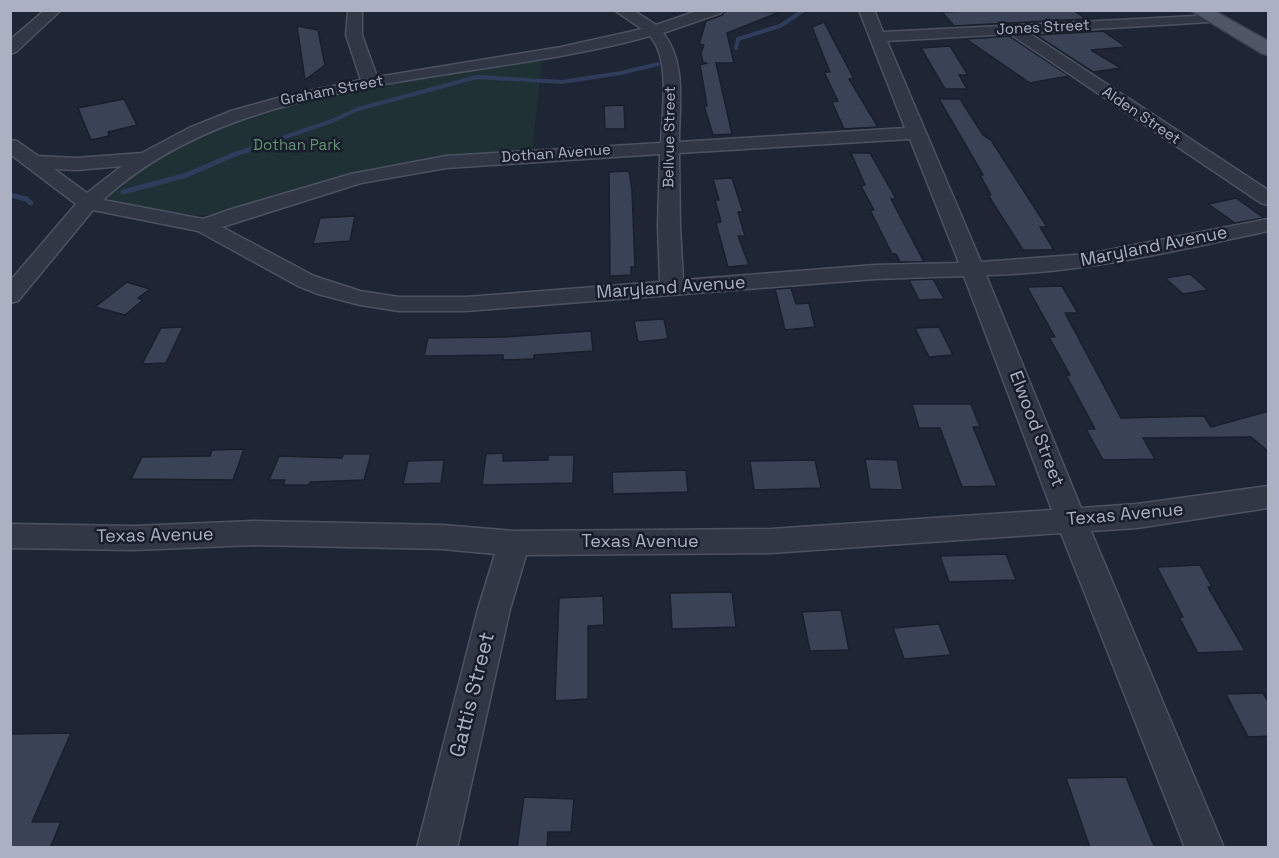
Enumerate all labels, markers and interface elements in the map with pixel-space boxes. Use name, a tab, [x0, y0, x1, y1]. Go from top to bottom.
street label: Jones Street	[996, 17, 1090, 39]
street label: Graham Street	[279, 72, 385, 110]
street label: Alden Street	[1098, 83, 1184, 149]
street label: Bellvue Street	[660, 86, 680, 188]
park label: Dothan Park	[253, 137, 341, 155]
street label: Dothan Avenue	[501, 141, 611, 167]
street label: Maryland Avenue	[1079, 222, 1229, 272]
street label: Maryland Avenue	[596, 272, 746, 304]
street label: Elwood Street	[1004, 368, 1068, 490]
street label: Texas Avenue	[1066, 499, 1184, 531]
street label: Texas Avenue	[96, 524, 214, 548]
street label: Texas Avenue	[581, 531, 699, 553]
street label: Gattis Street	[445, 630, 501, 760]

